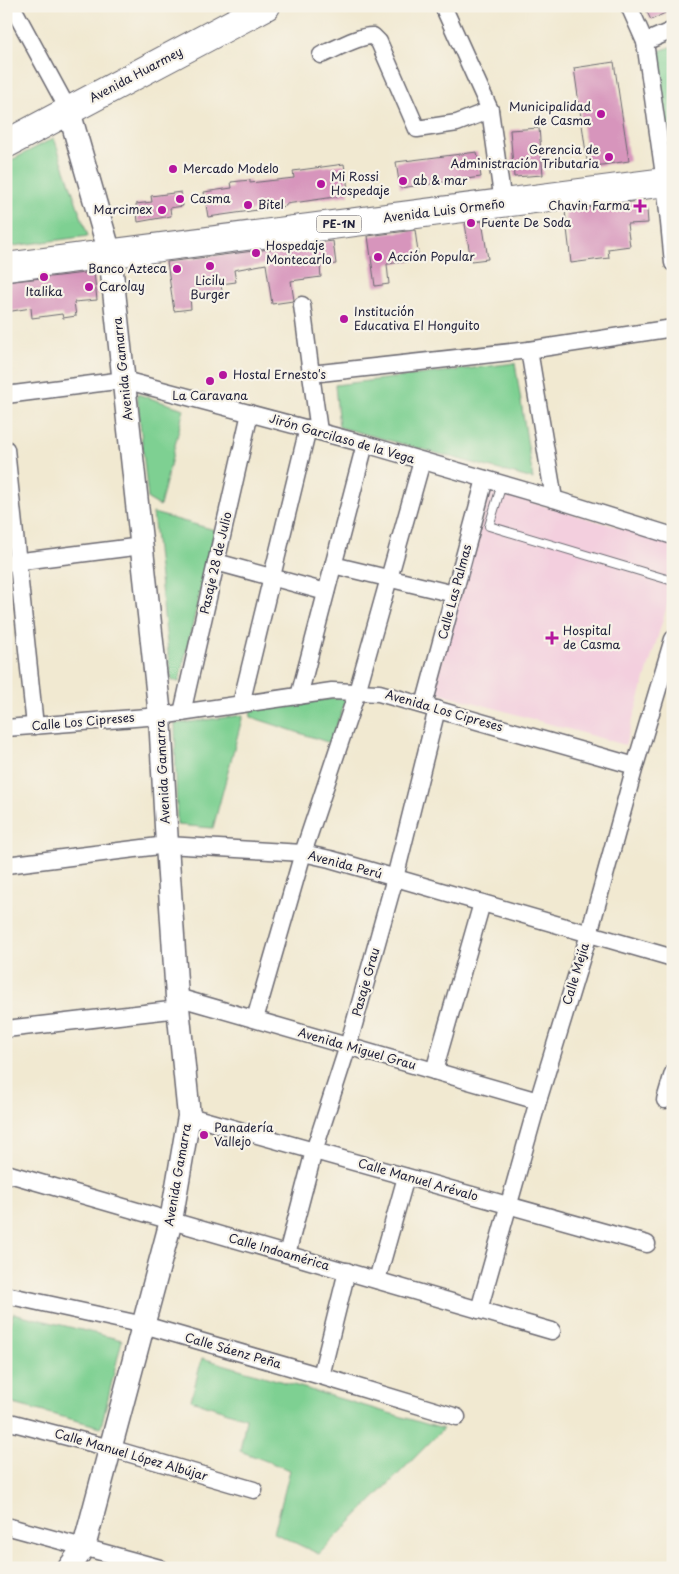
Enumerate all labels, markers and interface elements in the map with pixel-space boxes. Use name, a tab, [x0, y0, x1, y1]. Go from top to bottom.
street label: Avenida Huarmey	[86, 42, 185, 106]
place label: Municipalidad de Casma	[509, 97, 592, 129]
marker: Municipalidad de Casma	[595, 108, 607, 120]
place label: Gerencia de Administración Tributaria	[451, 140, 599, 172]
marker: Gerencia de Administración Tributaria	[603, 151, 615, 163]
place label: Mercado Modelo	[183, 159, 279, 177]
marker: Mercado Modelo	[167, 163, 179, 175]
place label: Mi Rossi Hospedaje	[331, 167, 390, 199]
place label: ab & mar	[413, 171, 468, 189]
marker: ab & mar	[397, 175, 409, 187]
marker: Mi Rossi Hospedaje	[315, 178, 327, 190]
place label: Casma	[190, 189, 231, 207]
marker: Casma	[174, 193, 186, 205]
street label: Avenida Luis Ormeño	[382, 194, 506, 226]
place label: Bitel	[258, 195, 284, 213]
place label: Chavin Farma	[548, 196, 630, 214]
marker: Bitel	[242, 199, 254, 211]
place label: Marcimex	[94, 200, 152, 218]
marker: Chavin Farma	[634, 200, 646, 212]
marker: Marcimex	[156, 204, 168, 216]
place label: Fuente De Soda	[481, 213, 572, 231]
road number: PE-1N	[316, 215, 362, 232]
marker: Fuente De Soda	[465, 217, 477, 229]
place label: Hospedaje Montecarlo	[266, 236, 332, 268]
marker: Hospedaje Montecarlo	[250, 247, 262, 259]
place label: Acción Popular	[388, 247, 475, 265]
marker: Acción Popular	[372, 251, 384, 263]
place label: Banco Azteca	[88, 259, 168, 277]
marker: Licilu Burger	[204, 260, 216, 272]
marker: Banco Azteca	[171, 263, 183, 275]
marker: Italika	[38, 271, 50, 283]
place label: Licilu Burger	[190, 271, 230, 303]
place label: Carolay	[99, 277, 145, 295]
marker: Carolay	[83, 281, 95, 293]
place label: Italika	[25, 282, 63, 300]
place label: Institución Educativa El Honguito	[354, 302, 480, 334]
marker: Institución Educativa El Honguito	[338, 313, 350, 325]
street label: Avenida Gamarra	[108, 316, 136, 422]
place label: Hostal Ernesto's	[233, 365, 326, 383]
marker: Hostal Ernesto's	[217, 369, 229, 381]
marker: La Caravana	[204, 375, 216, 387]
place label: La Caravana	[172, 386, 248, 404]
street label: Jirón Garcilaso de la Vega	[267, 409, 418, 468]
street label: Pasaje 28 de Julio	[194, 509, 236, 616]
street label: Calle Las Palmas	[433, 542, 475, 641]
place label: Hospital de Casma	[563, 621, 621, 653]
marker: Hospital de Casma	[545, 631, 559, 645]
street label: Avenida Los Cipreses	[383, 685, 506, 736]
street label: Calle Los Cipreses	[31, 707, 136, 734]
street label: Avenida Gamarra	[150, 719, 174, 824]
street label: Avenida Perú	[306, 845, 384, 883]
street label: Calle Mejía	[557, 940, 593, 1007]
street label: Pasaje Grau	[347, 945, 383, 1018]
street label: Avenida Miguel Grau	[296, 1023, 418, 1073]
place label: Panadería Vallejo	[214, 1118, 274, 1150]
street label: Avenida Gamarra	[159, 1122, 195, 1228]
marker: Panadería Vallejo	[198, 1129, 210, 1141]
street label: Calle Manuel Arévalo	[356, 1153, 481, 1205]
street label: Calle Indoamérica	[227, 1228, 332, 1274]
street label: Calle Sáenz Peña	[183, 1328, 284, 1373]
street label: Calle Manuel López Albújar	[53, 1424, 211, 1485]

